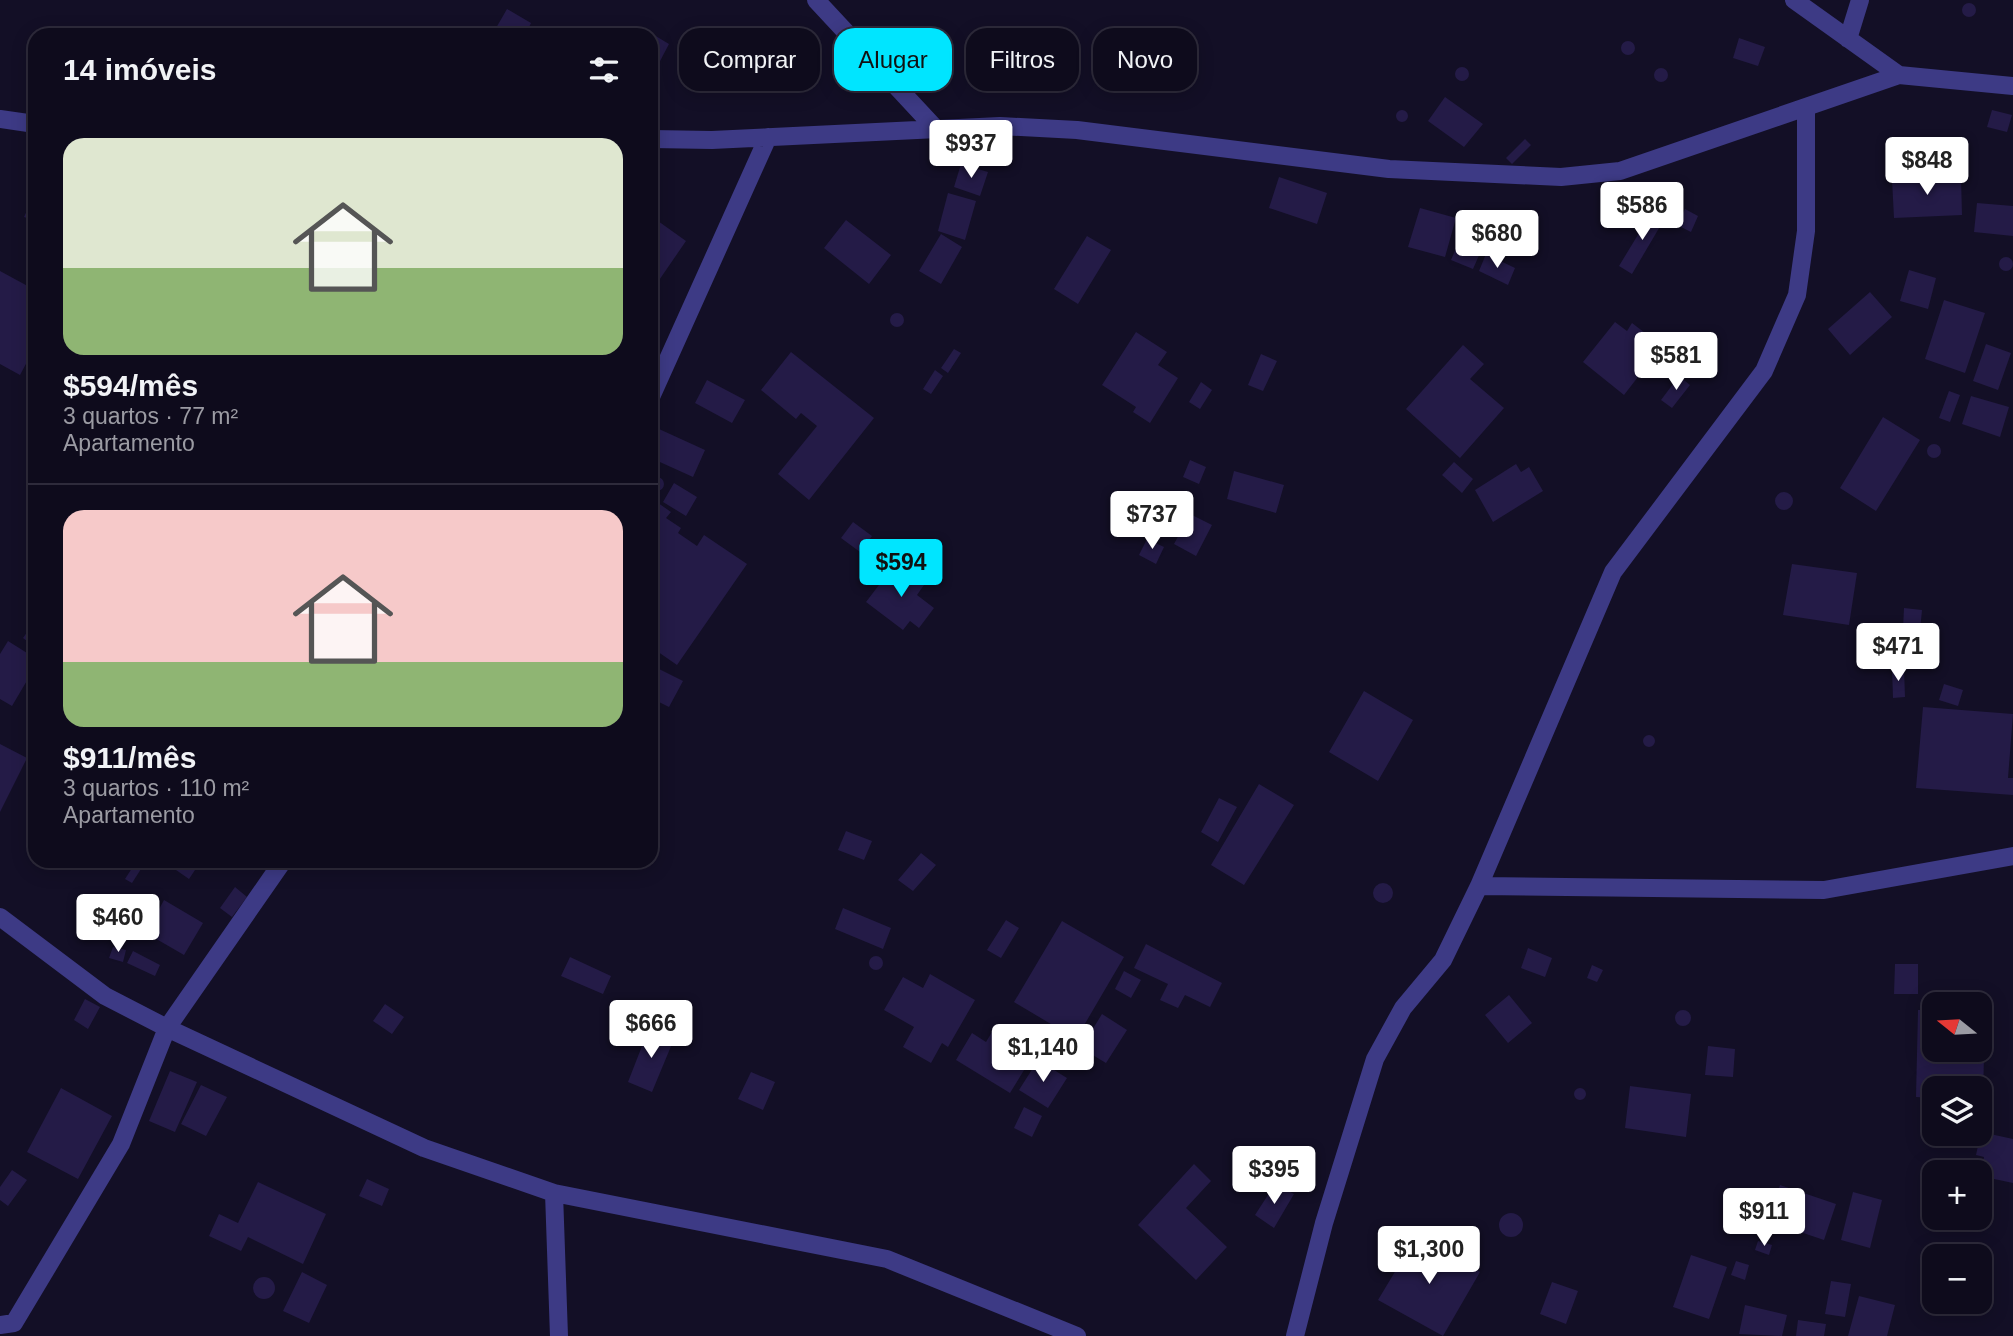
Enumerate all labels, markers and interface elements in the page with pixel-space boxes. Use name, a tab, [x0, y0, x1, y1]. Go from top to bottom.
chip: Comprar	[679, 28, 820, 91]
chip: Alugar	[834, 28, 952, 91]
chip: Filtros	[966, 28, 1079, 91]
chip: Novo	[1093, 28, 1197, 91]
icon: filters	[585, 51, 623, 89]
text: 14 imóveis	[63, 53, 216, 86]
pin: $937	[930, 120, 1012, 180]
text: $937	[945, 130, 997, 156]
pin: $848	[1886, 138, 1968, 197]
text: $848	[1901, 147, 1953, 173]
pin: $586	[1601, 182, 1683, 242]
icon: home	[280, 184, 406, 310]
text: $586	[1616, 192, 1668, 218]
pin: $680	[1456, 210, 1538, 270]
text: $680	[1471, 220, 1523, 246]
pin: $581	[1635, 332, 1717, 392]
text: $581	[1650, 342, 1702, 368]
text: $594/mês	[63, 369, 198, 402]
text: 3 quartos · 77 m²	[63, 403, 238, 429]
text: Apartamento	[63, 430, 195, 456]
pin: $737	[1111, 491, 1193, 551]
text: $737	[1126, 501, 1178, 527]
pin: $594	[860, 540, 942, 599]
text: $594	[875, 549, 927, 575]
icon: home	[280, 556, 406, 682]
pin: $471	[1857, 624, 1939, 683]
text: $471	[1872, 633, 1924, 659]
text: $911/mês	[63, 741, 196, 774]
text: 3 quartos · 110 m²	[63, 775, 249, 801]
text: Apartamento	[63, 802, 195, 828]
pin: $460	[77, 894, 159, 954]
text: $460	[92, 904, 144, 930]
north arrow	[1922, 992, 1992, 1062]
map controls	[1922, 992, 1992, 1314]
pin: $666	[610, 1000, 692, 1060]
text: $666	[625, 1010, 677, 1036]
pin: $1,140	[986, 1024, 1100, 1084]
text: $1,140	[1008, 1034, 1078, 1060]
button: layers	[1922, 1076, 1992, 1146]
pin: $395	[1233, 1146, 1315, 1206]
text: $395	[1248, 1156, 1300, 1182]
button: +	[1922, 1160, 1992, 1230]
pin: $911	[1723, 1188, 1805, 1248]
text: $911	[1739, 1198, 1789, 1224]
pin: $1,300	[1372, 1226, 1486, 1286]
text: $1,300	[1394, 1236, 1464, 1262]
button: −	[1922, 1244, 1992, 1314]

